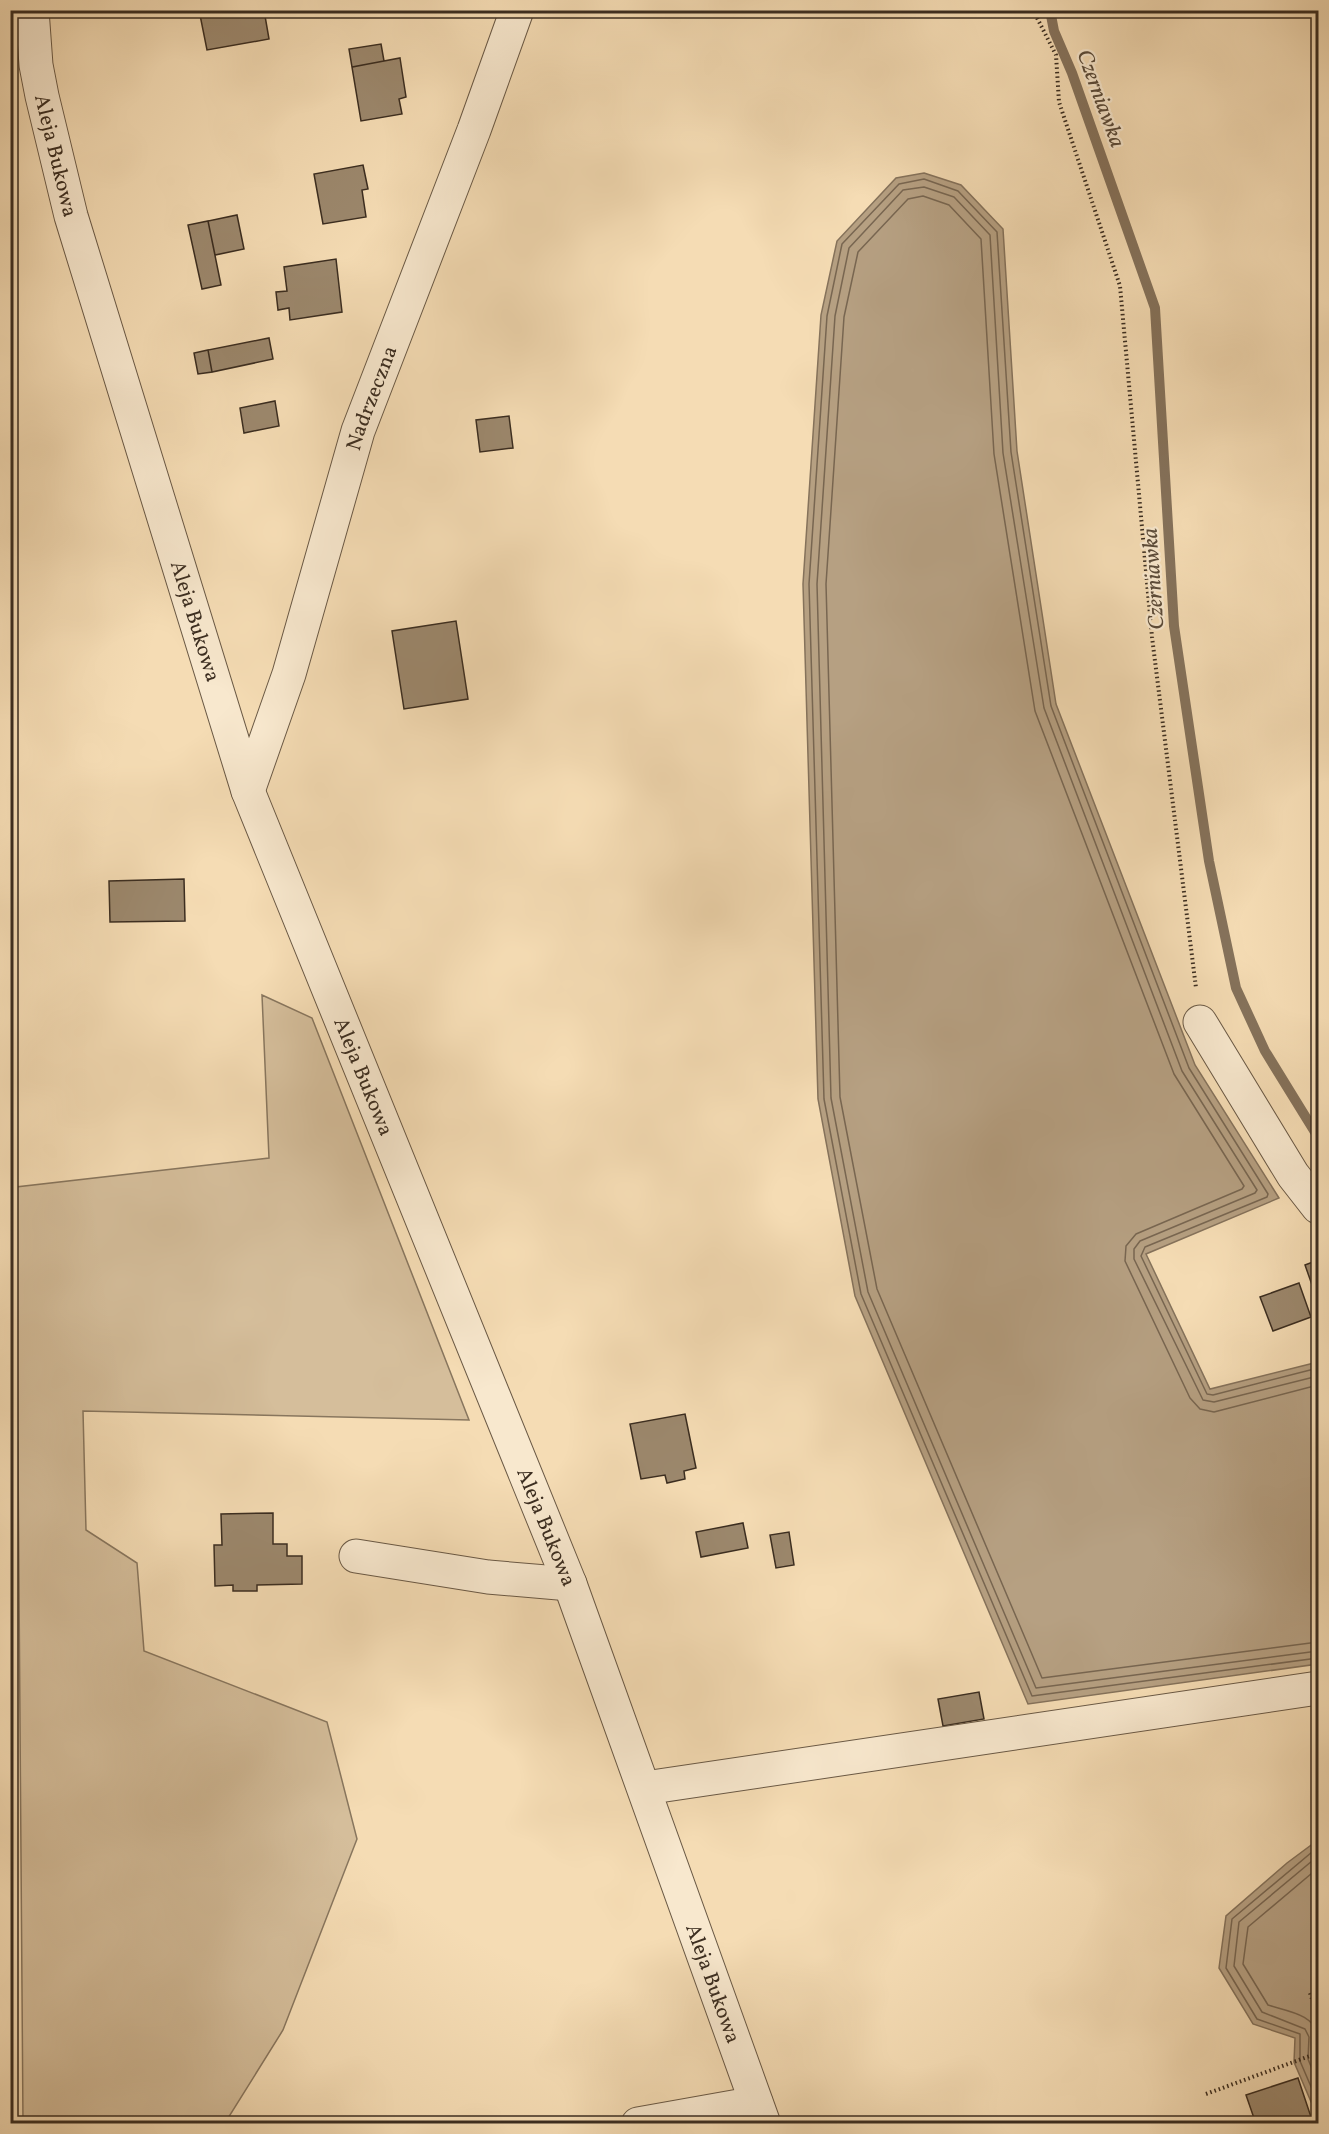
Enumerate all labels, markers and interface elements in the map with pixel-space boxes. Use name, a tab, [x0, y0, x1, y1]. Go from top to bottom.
water label: Czerniawka	[1068, 46, 1132, 152]
street label: Aleja Bukowa	[26, 92, 84, 220]
street label: Nadrzeczna	[340, 342, 405, 454]
water label: Czerniawka	[1135, 527, 1174, 631]
street label: Aleja Bukowa	[162, 557, 227, 686]
street label: Aleja Bukowa	[326, 1014, 400, 1141]
street label: Aleja Bukowa	[508, 1464, 582, 1591]
street label: Aleja Bukowa	[677, 1920, 747, 2048]

